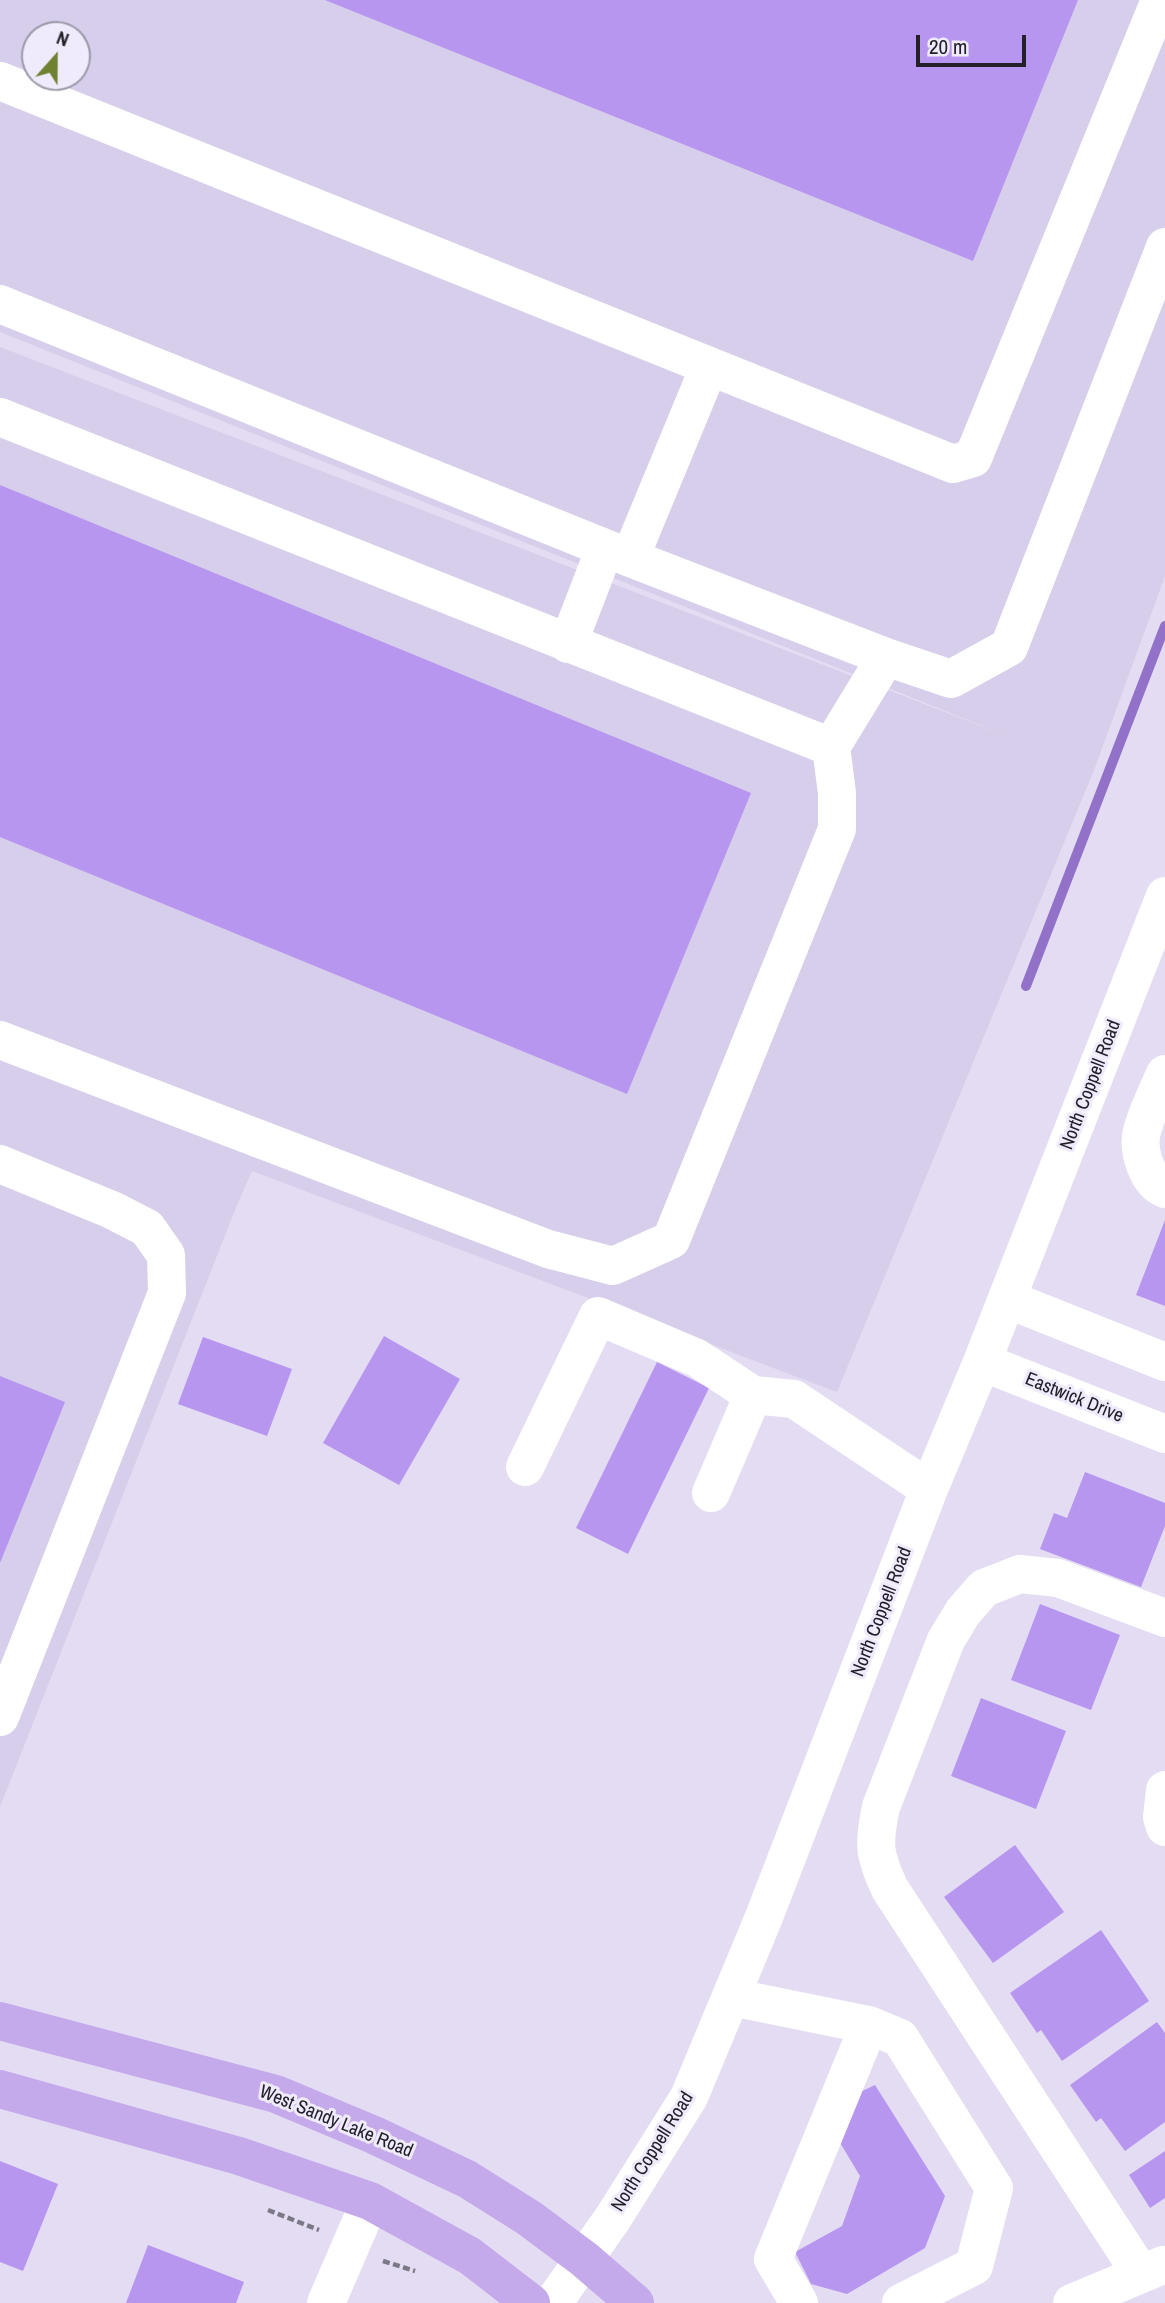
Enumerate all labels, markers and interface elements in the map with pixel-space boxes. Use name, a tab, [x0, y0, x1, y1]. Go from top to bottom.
north arrow	[21, 21, 91, 91]
scale bar	[920, 21, 1030, 65]
text: N	[53, 24, 73, 52]
text: 20 m	[929, 32, 967, 61]
street label: North Coppell Road	[1056, 1017, 1126, 1153]
street label: Eastwick Drive	[1022, 1368, 1126, 1428]
street label: North Coppell Road	[847, 1544, 917, 1680]
street label: West Sandy Lake Road	[256, 2081, 416, 2163]
street label: North Coppell Road	[607, 2088, 699, 2216]

